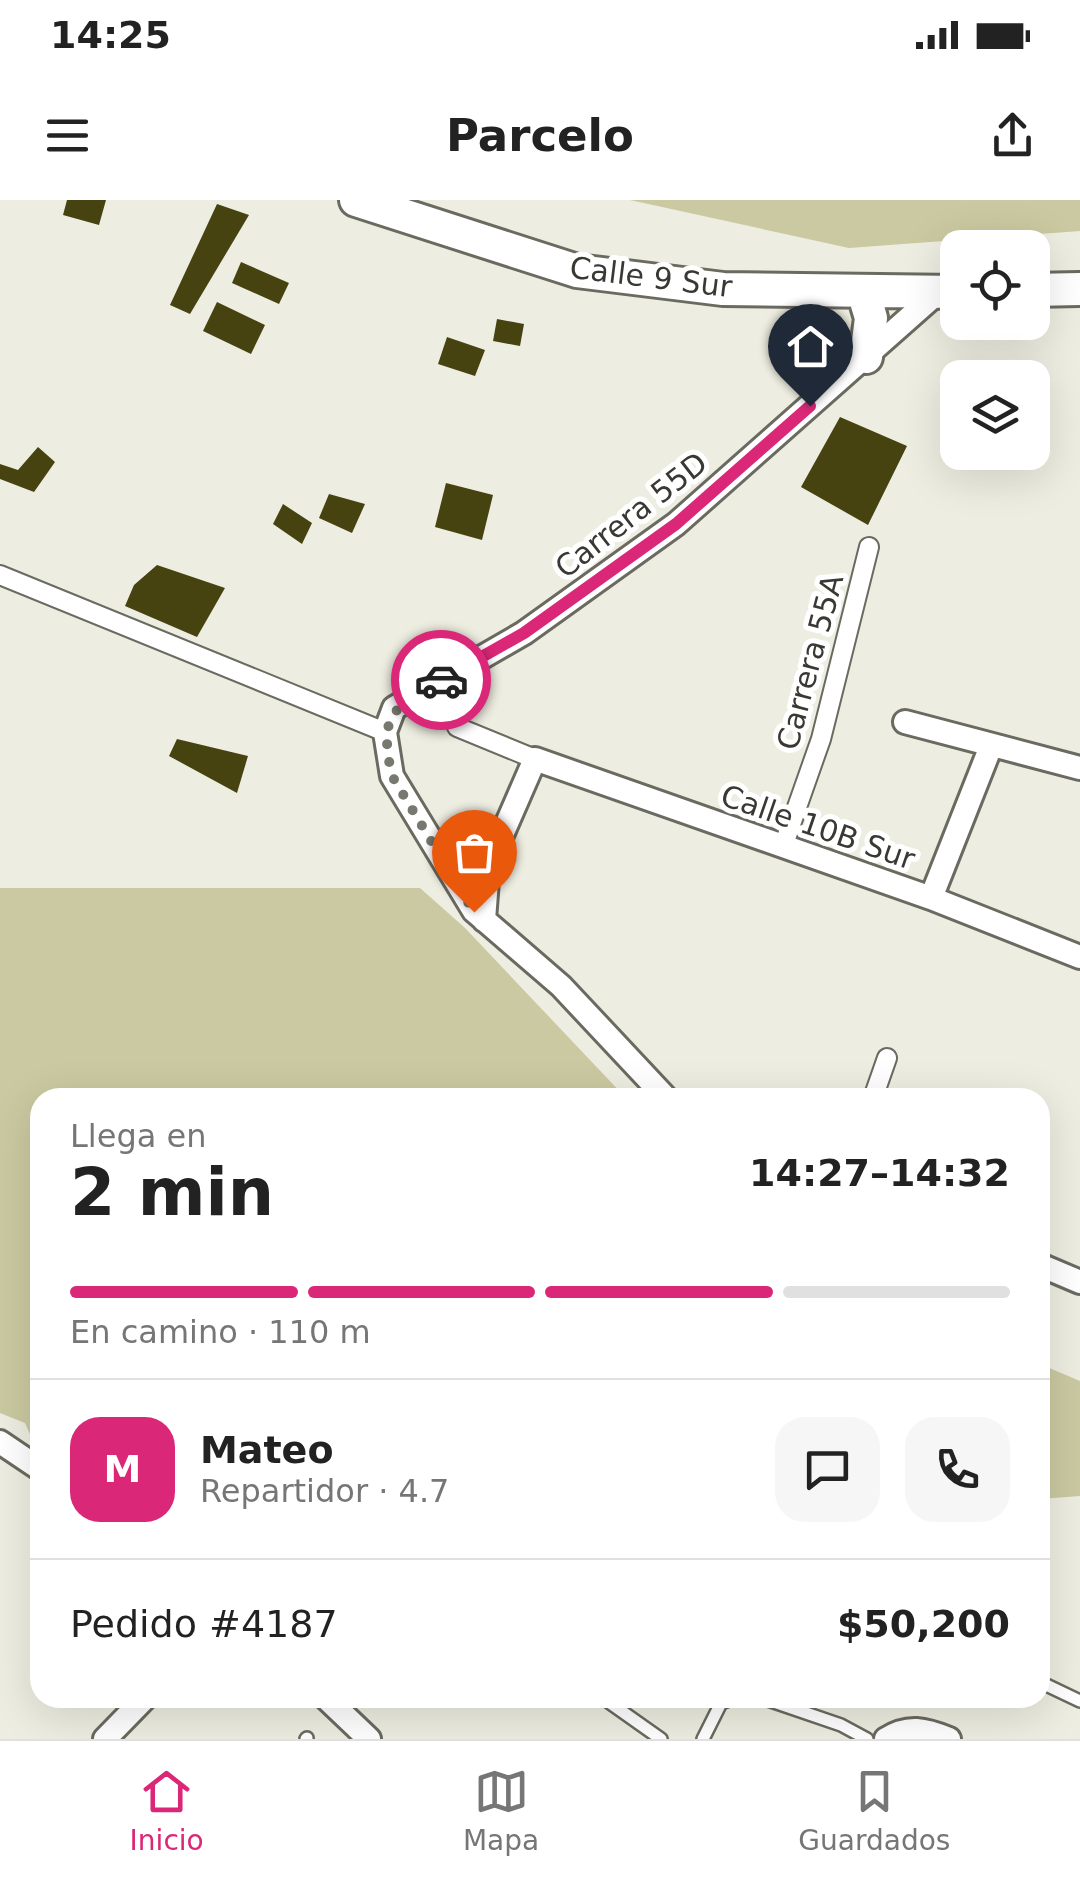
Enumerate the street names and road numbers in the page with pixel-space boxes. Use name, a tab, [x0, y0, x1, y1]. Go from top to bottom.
street label: Calle 9 Sur	[568, 250, 735, 304]
street label: Carrera 55D	[548, 445, 714, 585]
street label: Carrera 55A	[770, 570, 850, 754]
street label: Calle 10B Sur	[716, 777, 920, 877]

